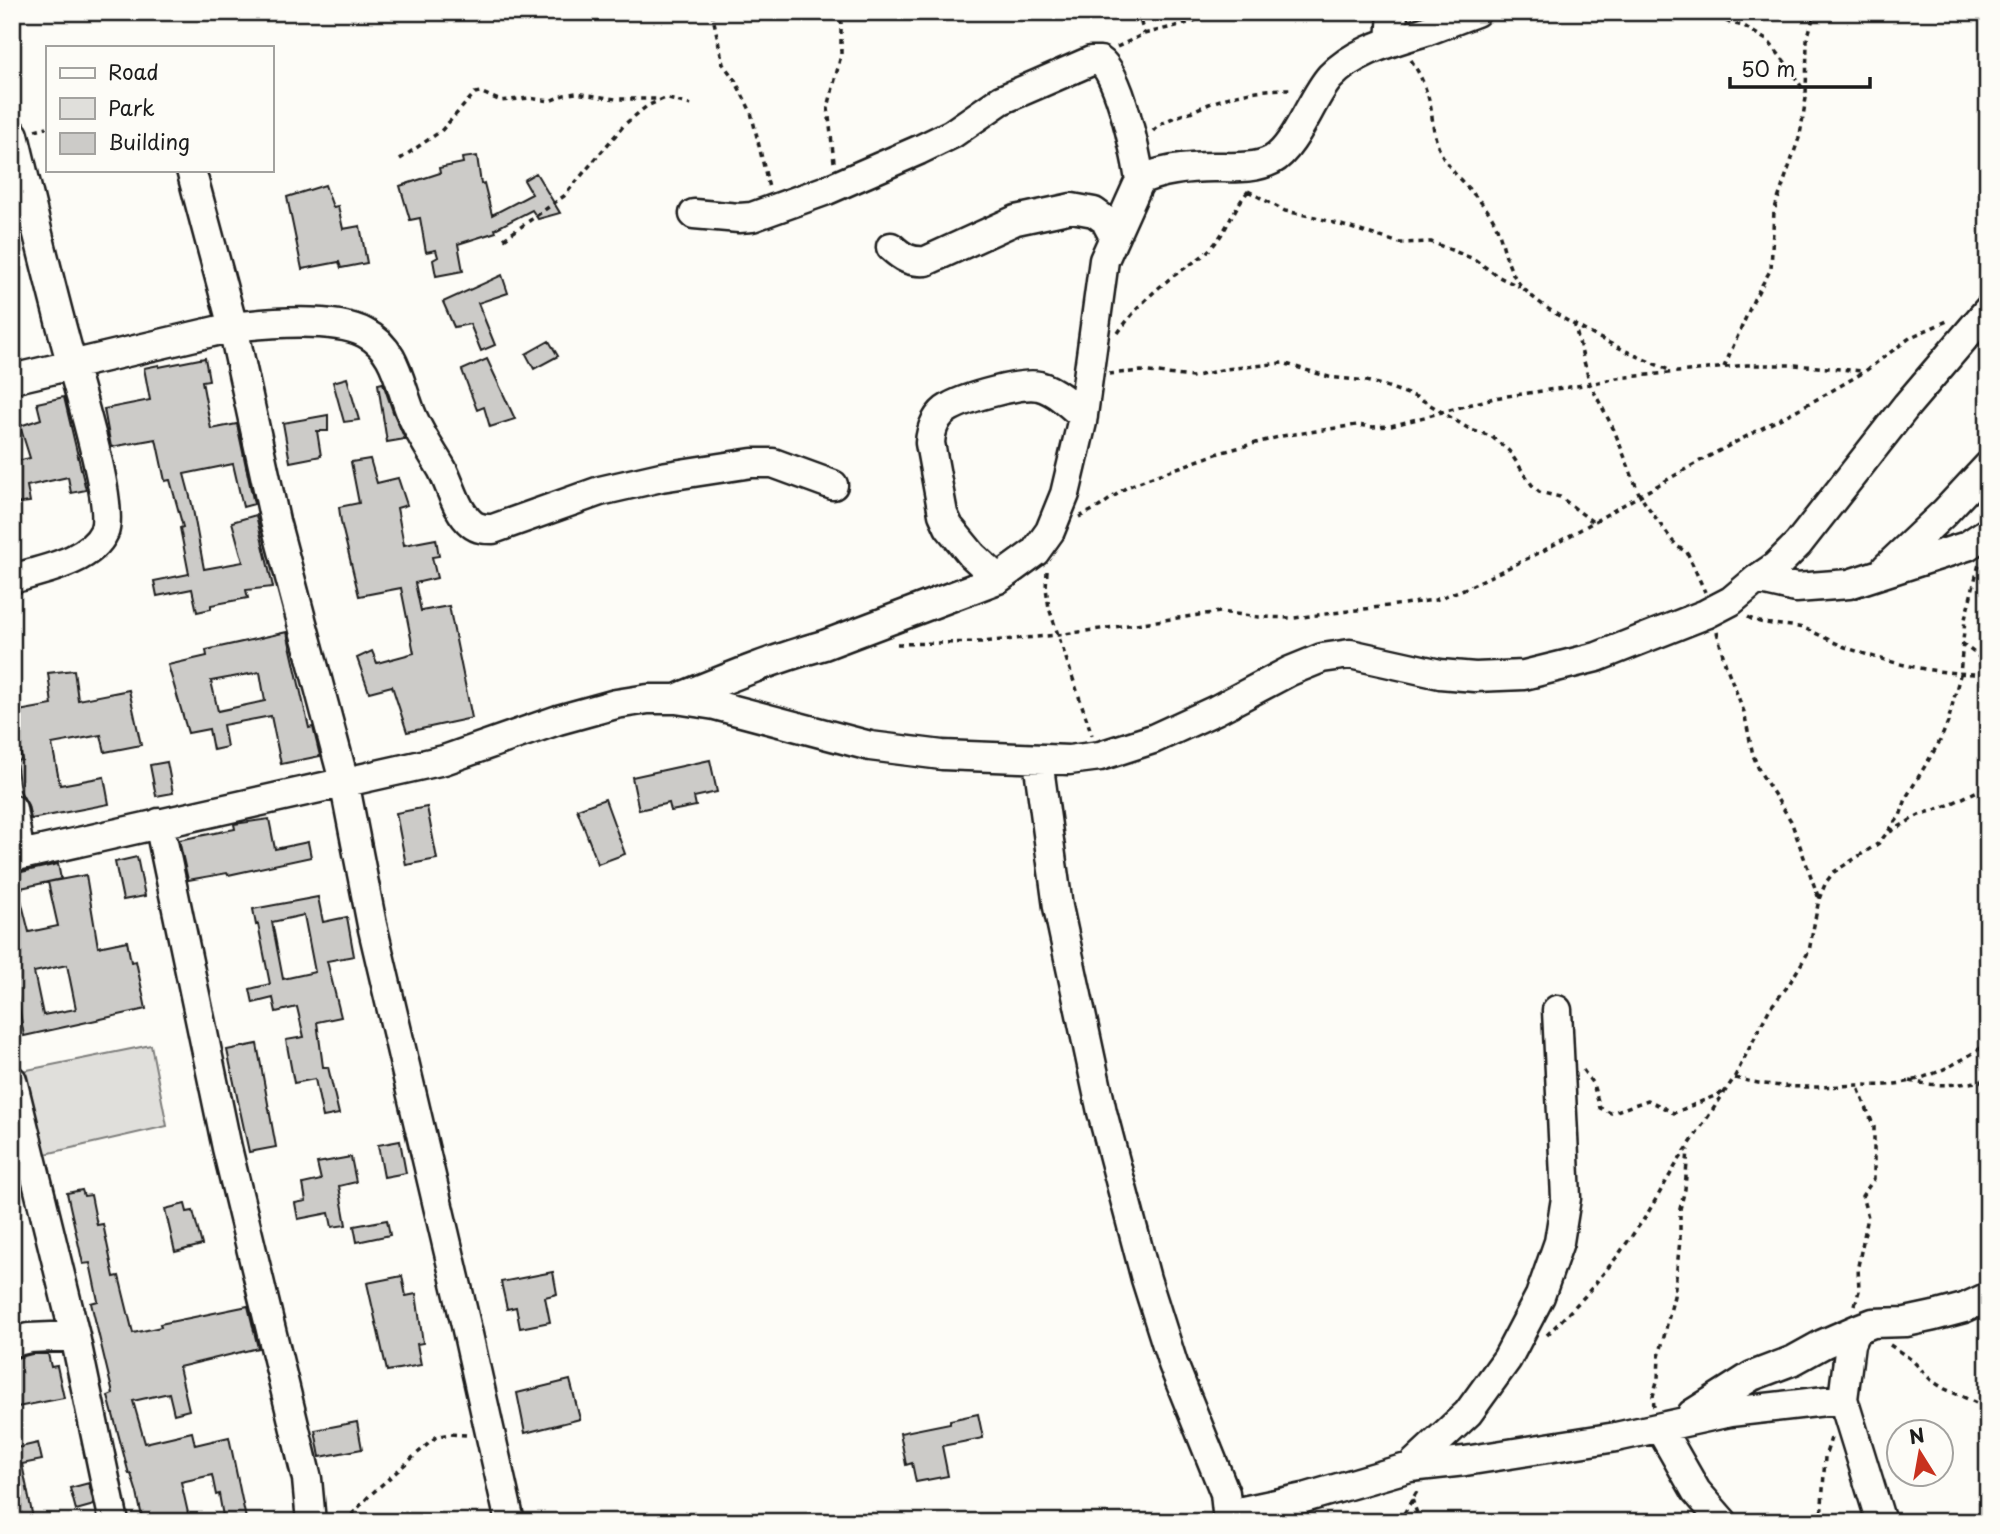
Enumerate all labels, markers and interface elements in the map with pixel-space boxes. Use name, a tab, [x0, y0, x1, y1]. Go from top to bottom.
legend	[46, 46, 273, 172]
scale bar	[1730, 46, 1870, 90]
text: 50 m	[1741, 52, 1795, 84]
text: Road	[108, 55, 159, 87]
text: Park	[108, 91, 155, 123]
text: Building	[108, 125, 190, 157]
north arrow	[1884, 1418, 1954, 1488]
text: N	[1907, 1420, 1927, 1451]

